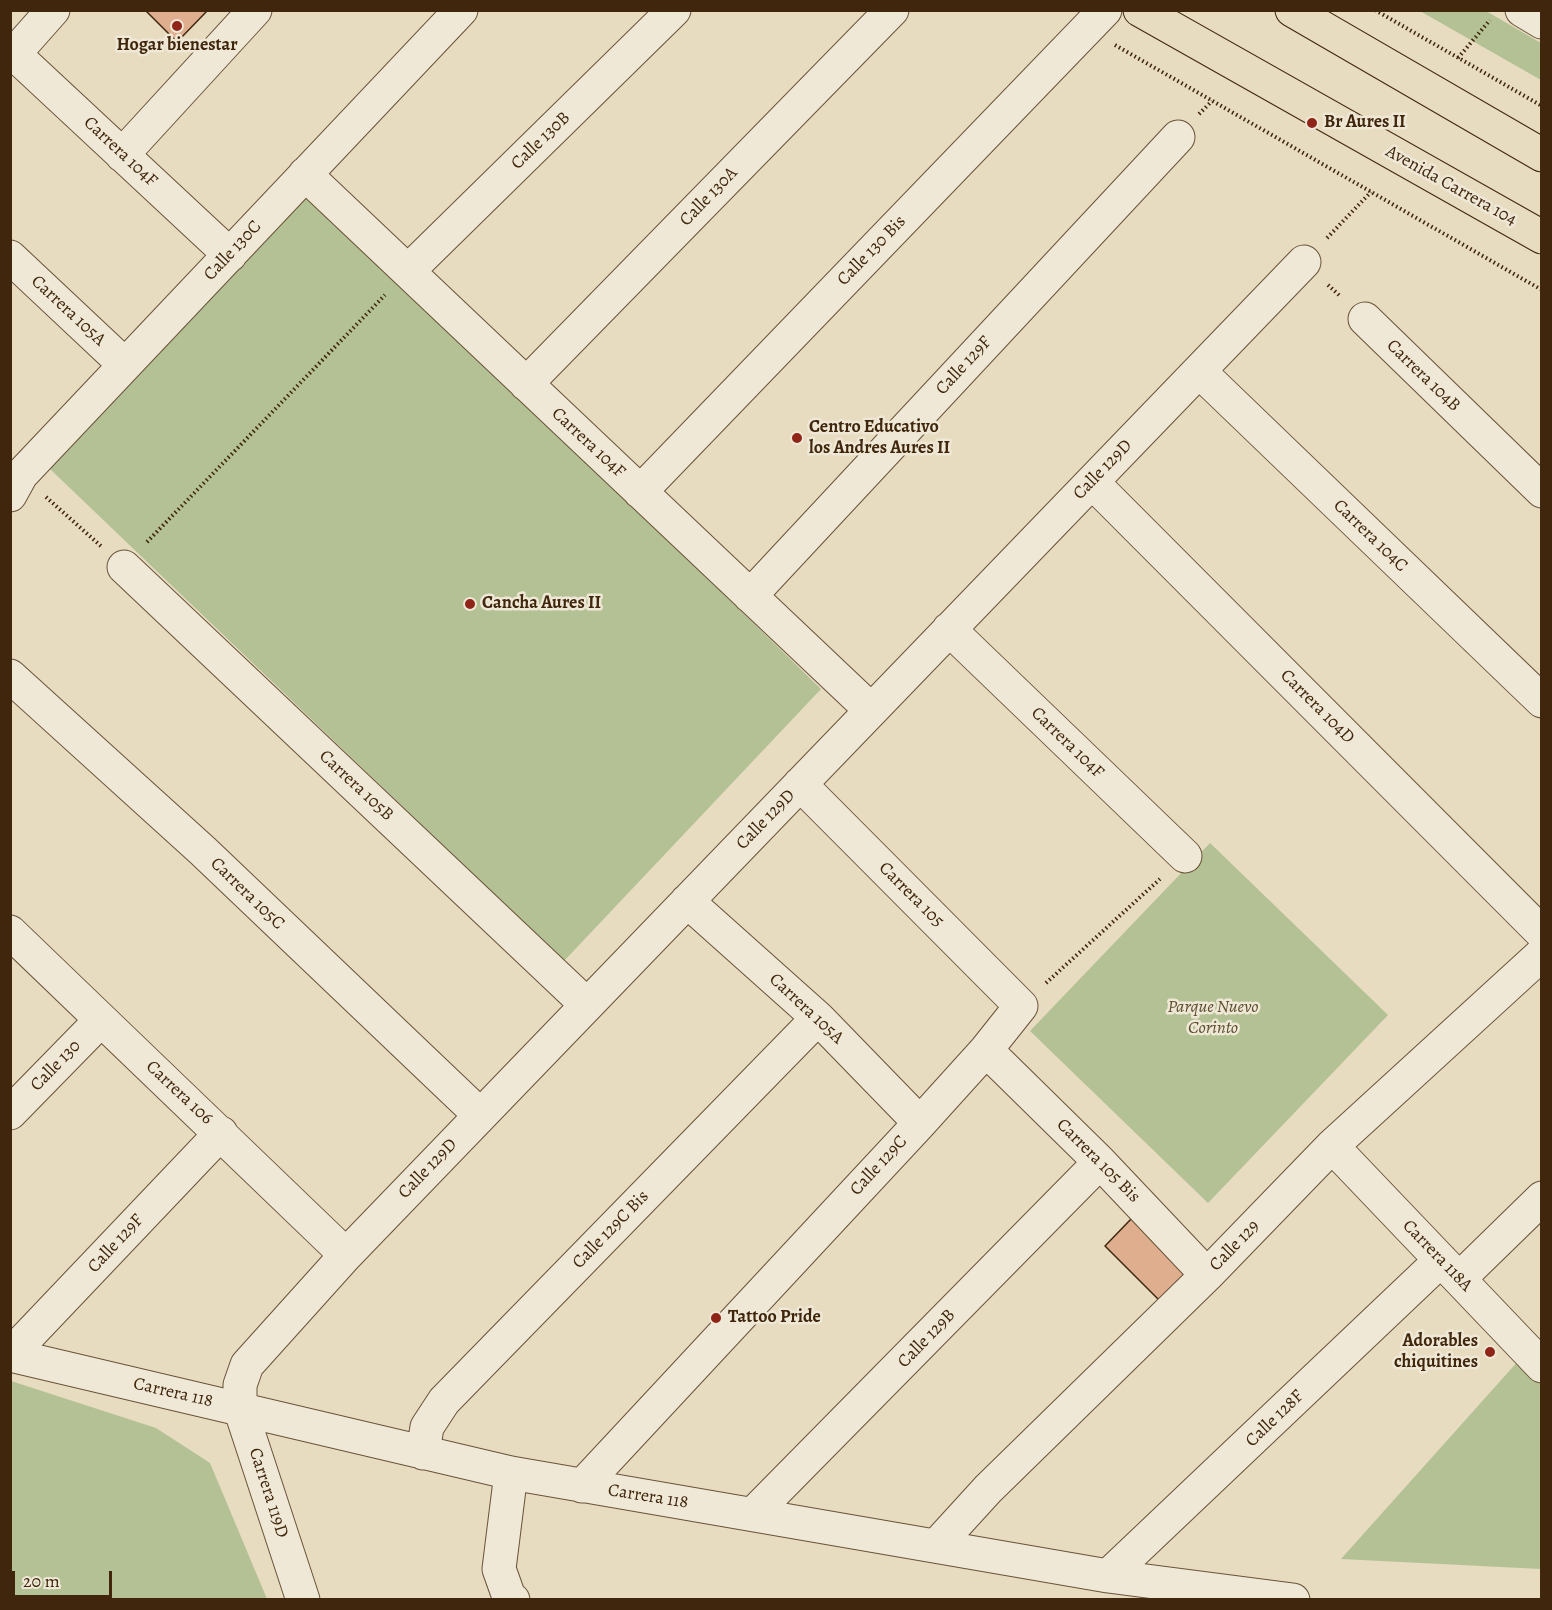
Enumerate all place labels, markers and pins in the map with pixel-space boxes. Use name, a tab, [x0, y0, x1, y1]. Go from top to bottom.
marker: Hogar bienestar	[170, 19, 184, 33]
place label: Hogar bienestar	[116, 35, 238, 57]
place label: Br Aures II	[1324, 112, 1406, 134]
marker: Br Aures II	[1305, 116, 1319, 130]
place label: Centro Educativo los Andres Aures II	[809, 417, 950, 460]
marker: Centro Educativo los Andres Aures II	[790, 431, 804, 445]
place label: Cancha Aures II	[482, 593, 601, 615]
marker: Cancha Aures II	[463, 597, 477, 611]
place label: Tattoo Pride	[728, 1307, 821, 1329]
marker: Tattoo Pride	[709, 1311, 723, 1325]
place label: Adorables chiquitines	[1394, 1331, 1478, 1374]
marker: Adorables chiquitines	[1483, 1345, 1497, 1359]

